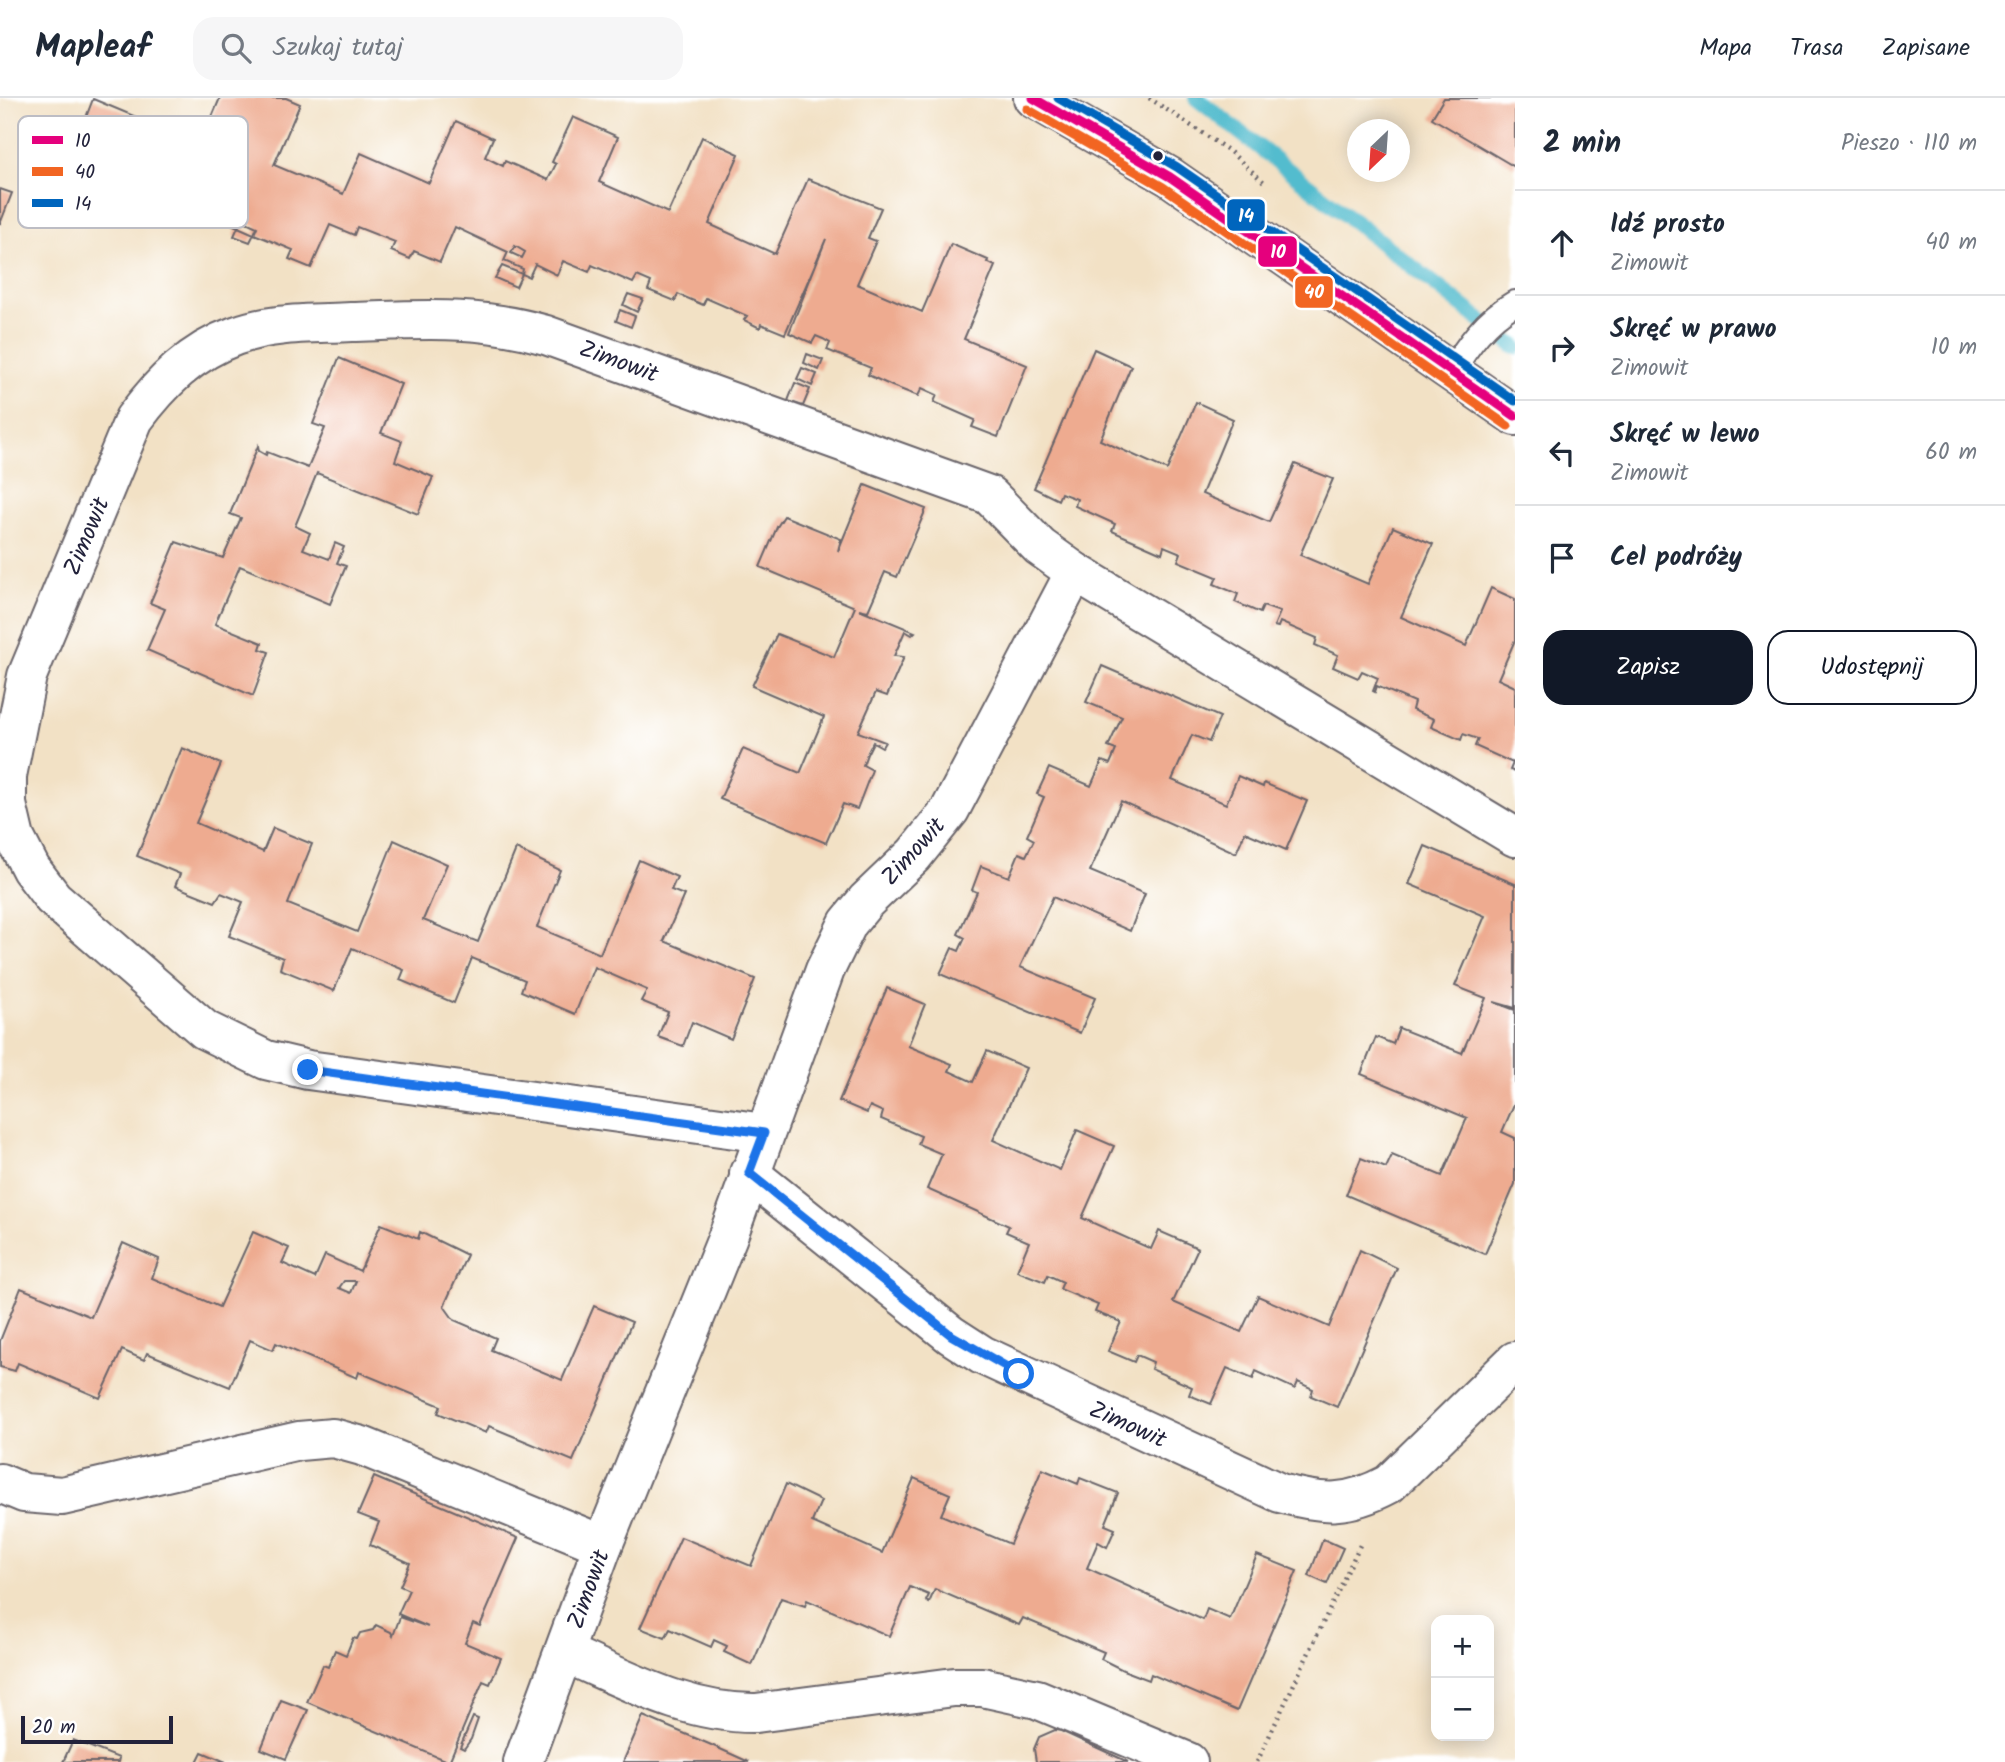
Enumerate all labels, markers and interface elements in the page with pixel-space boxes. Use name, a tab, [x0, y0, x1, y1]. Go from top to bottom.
search box	[193, 17, 683, 80]
text: Mapleaf	[35, 22, 151, 75]
text: Szukaj tutaj	[273, 27, 403, 69]
icon: search	[217, 29, 255, 67]
text: Mapa	[1699, 29, 1752, 68]
text: Trasa	[1790, 29, 1844, 68]
text: Zapisane	[1882, 29, 1970, 68]
legend	[18, 116, 248, 228]
north arrow	[1347, 119, 1410, 182]
text: 2 min	[1543, 120, 1621, 168]
text: Pieszo · 110 m	[1841, 126, 1977, 162]
text: 10	[75, 127, 90, 157]
unlabelled marker	[1151, 149, 1165, 163]
text: 40	[75, 158, 95, 188]
text: 14	[75, 190, 91, 220]
line badge: 14	[1226, 198, 1266, 232]
text: 14	[1238, 202, 1255, 232]
text: Idź prosto	[1610, 204, 1725, 246]
icon: ahead	[1543, 224, 1581, 262]
text: 40 m	[1925, 225, 1977, 261]
line badge: 10	[1257, 235, 1298, 268]
text: 10	[1270, 238, 1286, 268]
text: Zimowit	[1610, 246, 1688, 282]
line badge: 40	[1294, 275, 1334, 309]
text: 40	[1304, 278, 1324, 308]
text: Skręć w prawo	[1610, 309, 1777, 351]
icon: right	[1543, 329, 1581, 367]
street label: Zimowit	[573, 330, 664, 395]
text: 10 m	[1931, 330, 1977, 366]
text: Zimowit	[1610, 351, 1688, 387]
text: Skręć w lewo	[1610, 414, 1760, 456]
icon: left	[1543, 434, 1581, 472]
text: 60 m	[1925, 435, 1977, 471]
text: Zimowit	[1610, 456, 1688, 492]
street label: Zimowit	[53, 491, 122, 582]
text: Cel podróży	[1610, 537, 1742, 579]
icon: arrive	[1543, 539, 1581, 577]
button: Zapisz	[1543, 630, 1753, 705]
button: Udostępnij	[1767, 630, 1977, 705]
street label: Zimowit	[872, 808, 956, 895]
route end	[292, 1054, 323, 1085]
route start	[1003, 1358, 1034, 1389]
street label: Zimowit	[1082, 1391, 1173, 1460]
street label: Zimowit	[557, 1544, 622, 1635]
map controls	[1431, 1615, 1494, 1741]
button: +	[1431, 1615, 1494, 1678]
button: −	[1431, 1678, 1494, 1741]
scale bar	[21, 1713, 173, 1745]
text: 20 m	[32, 1713, 75, 1743]

